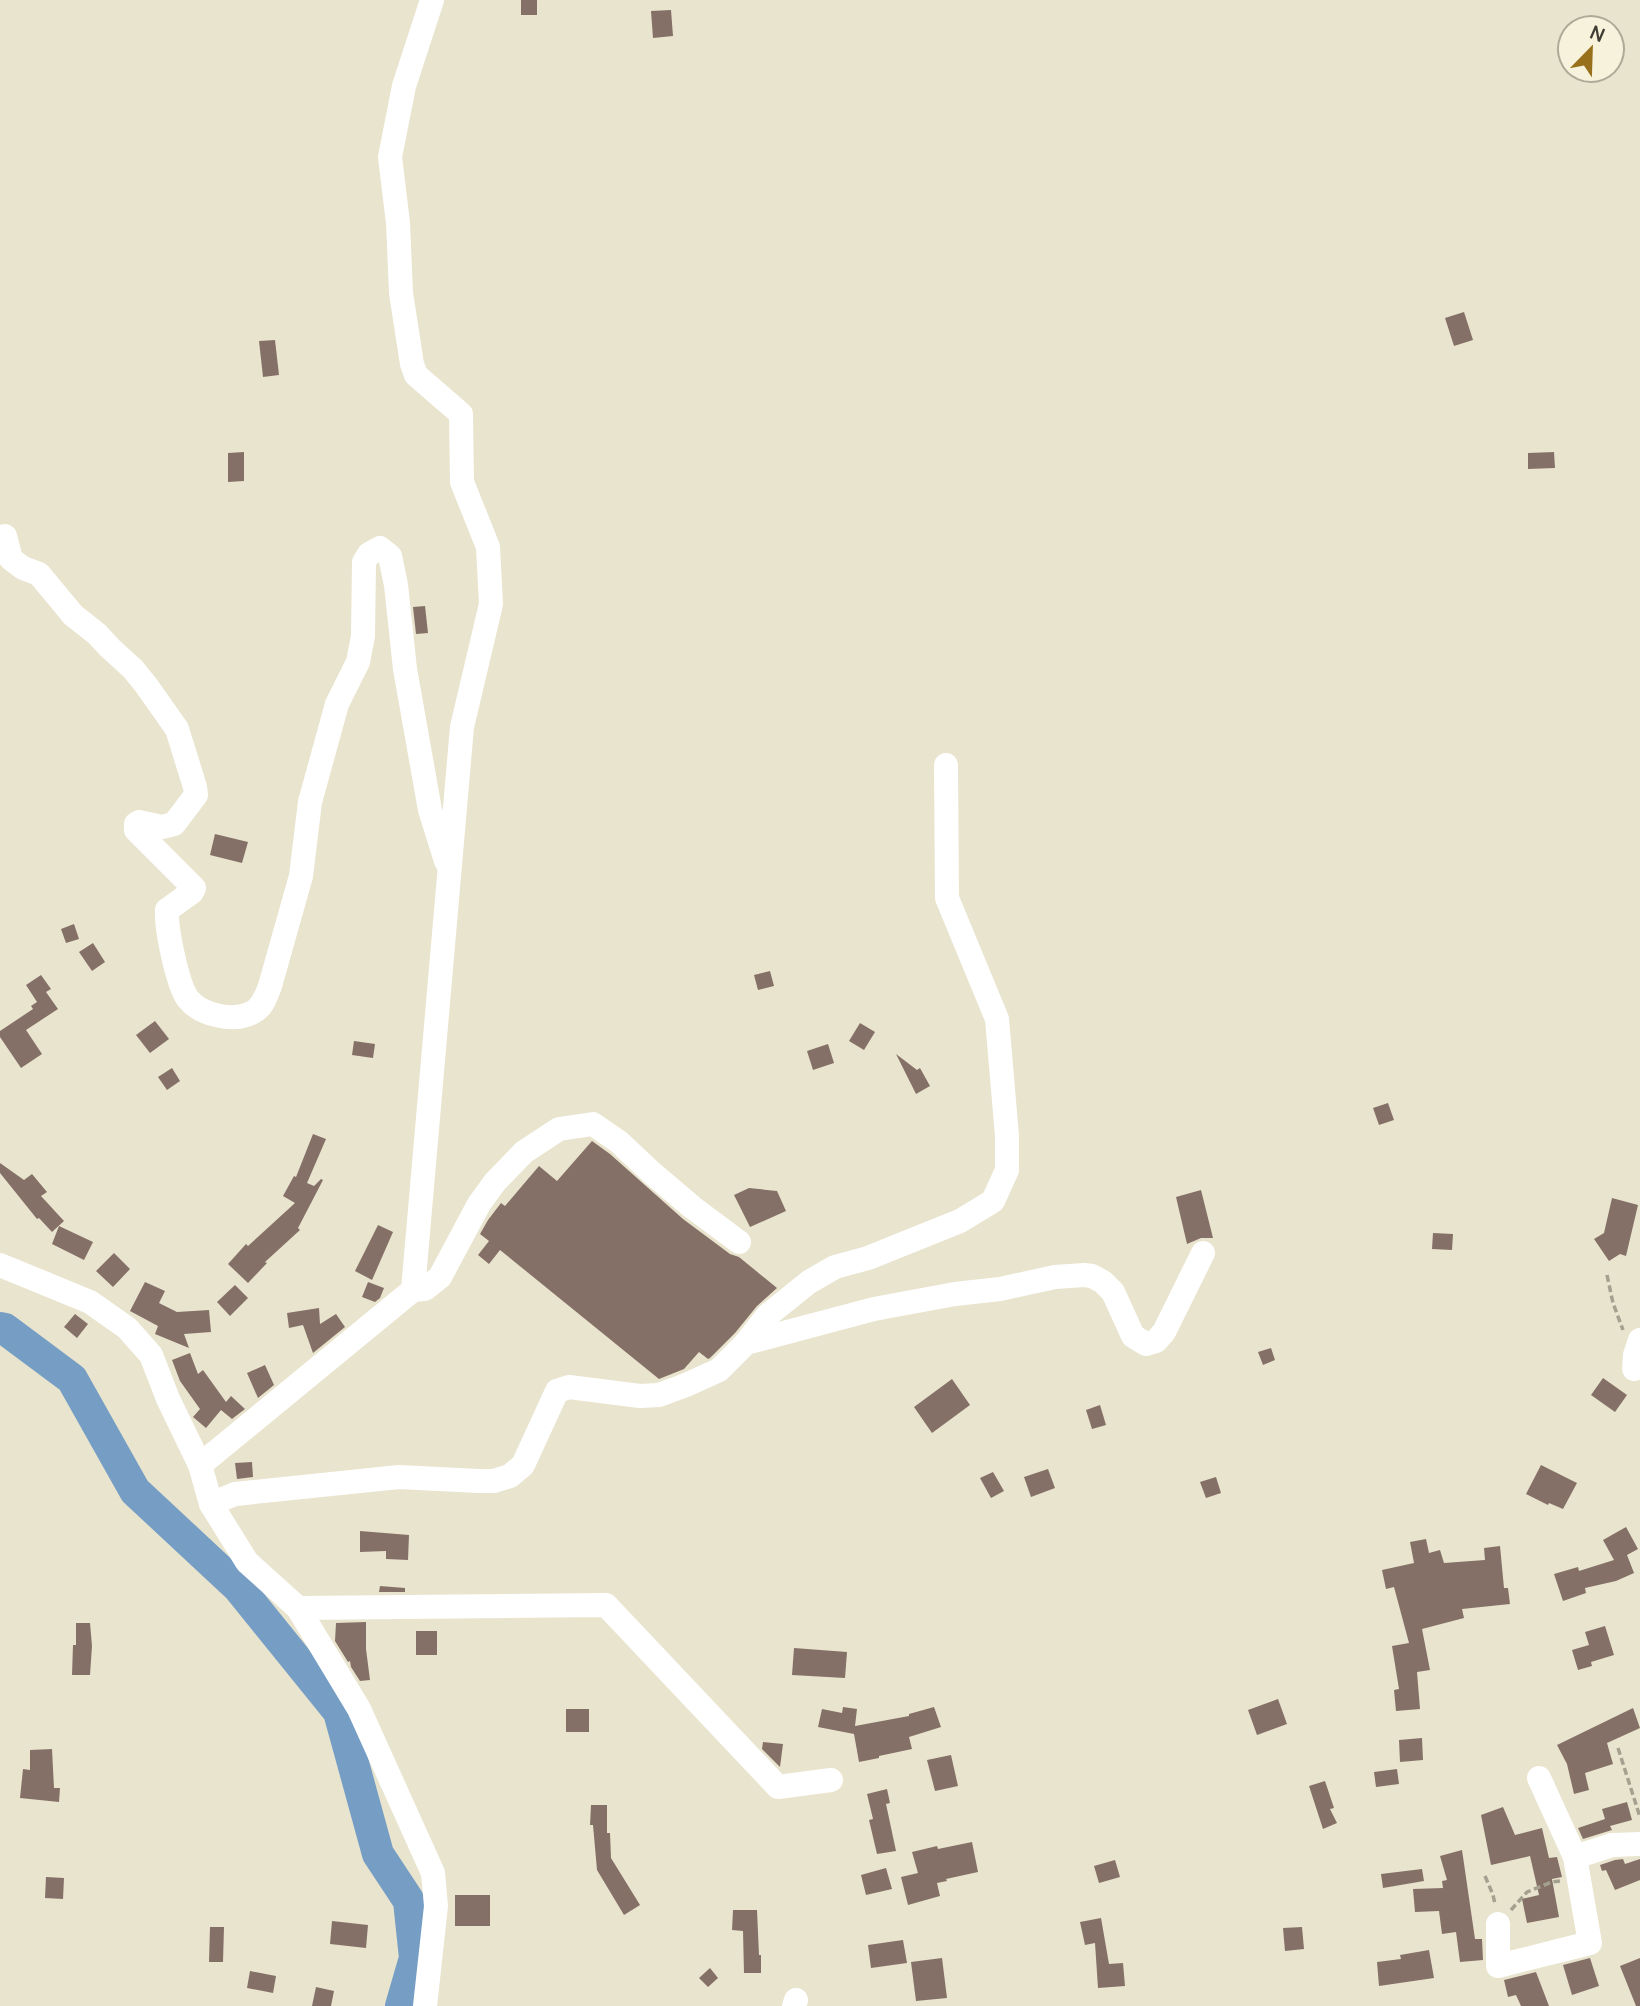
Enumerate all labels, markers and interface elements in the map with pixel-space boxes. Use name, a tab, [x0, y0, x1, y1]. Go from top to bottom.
north arrow	[1556, 14, 1626, 84]
text: N	[1586, 19, 1609, 48]

